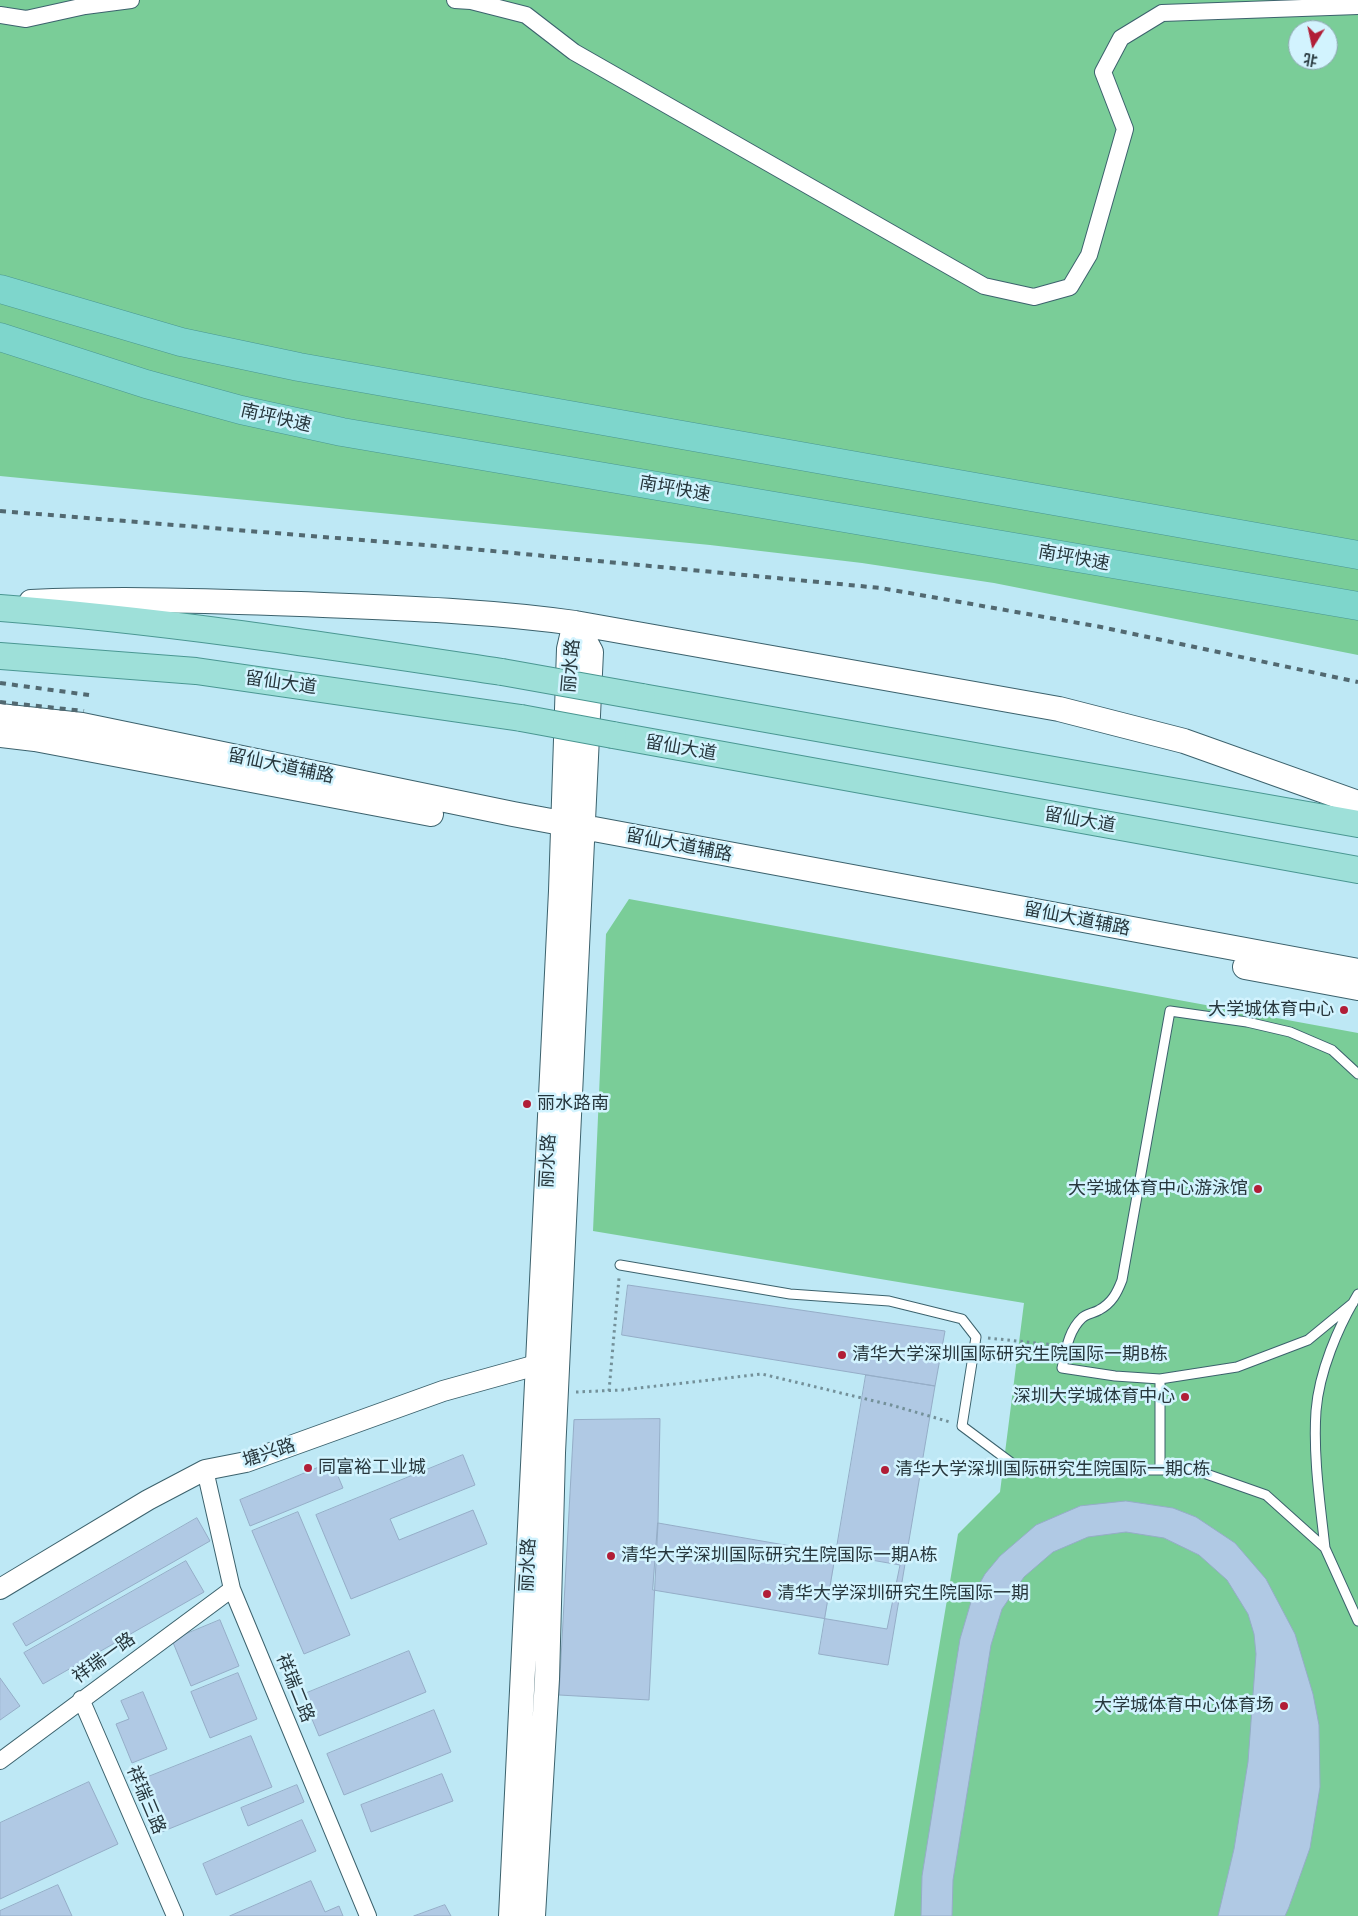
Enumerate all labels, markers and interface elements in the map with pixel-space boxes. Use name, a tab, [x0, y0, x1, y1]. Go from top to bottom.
north arrow	[1288, 20, 1338, 70]
text: 北	[1302, 51, 1319, 67]
street label: 南坪快速	[238, 399, 314, 437]
street label: 南坪快速	[638, 472, 712, 506]
street label: 南坪快速	[1037, 541, 1111, 575]
street label: 丽水路	[558, 638, 584, 694]
street label: 留仙大道	[244, 667, 318, 699]
street label: 留仙大道	[644, 731, 718, 765]
street label: 留仙大道辅路	[226, 744, 336, 788]
street label: 留仙大道	[1043, 803, 1117, 837]
street label: 留仙大道辅路	[624, 824, 734, 866]
street label: 留仙大道辅路	[1022, 898, 1132, 940]
place label: 大学城体育中心	[1208, 999, 1334, 1021]
marker: 大学城体育中心	[1338, 1004, 1350, 1016]
place label: 丽水路南	[537, 1093, 609, 1115]
marker: 丽水路南	[521, 1098, 533, 1110]
street label: 丽水路	[536, 1133, 560, 1189]
place label: 大学城体育中心游泳馆	[1068, 1178, 1248, 1200]
marker: 大学城体育中心游泳馆	[1252, 1183, 1264, 1195]
place label: 清华大学深圳国际研究生院国际一期B栋	[852, 1344, 1168, 1366]
marker: 清华大学深圳国际研究生院国际一期B栋	[836, 1349, 848, 1361]
place label: 深圳大学城体育中心	[1013, 1386, 1175, 1408]
marker: 深圳大学城体育中心	[1179, 1391, 1191, 1403]
street label: 塘兴路	[240, 1434, 298, 1472]
place label: 同富裕工业城	[318, 1457, 426, 1479]
place label: 清华大学深圳国际研究生院国际一期C栋	[895, 1459, 1210, 1481]
marker: 同富裕工业城	[302, 1462, 314, 1474]
marker: 清华大学深圳国际研究生院国际一期C栋	[879, 1464, 891, 1476]
street label: 丽水路	[516, 1537, 540, 1593]
place label: 清华大学深圳国际研究生院国际一期A栋	[621, 1545, 937, 1567]
marker: 清华大学深圳国际研究生院国际一期A栋	[605, 1550, 617, 1562]
place label: 清华大学深圳研究生院国际一期	[777, 1583, 1029, 1605]
marker: 清华大学深圳研究生院国际一期	[761, 1588, 773, 1600]
street label: 祥瑞一路	[69, 1628, 139, 1688]
street label: 祥瑞二路	[272, 1651, 318, 1725]
place label: 大学城体育中心体育场	[1094, 1695, 1274, 1717]
marker: 大学城体育中心体育场	[1278, 1700, 1290, 1712]
street label: 祥瑞三路	[122, 1763, 170, 1837]

